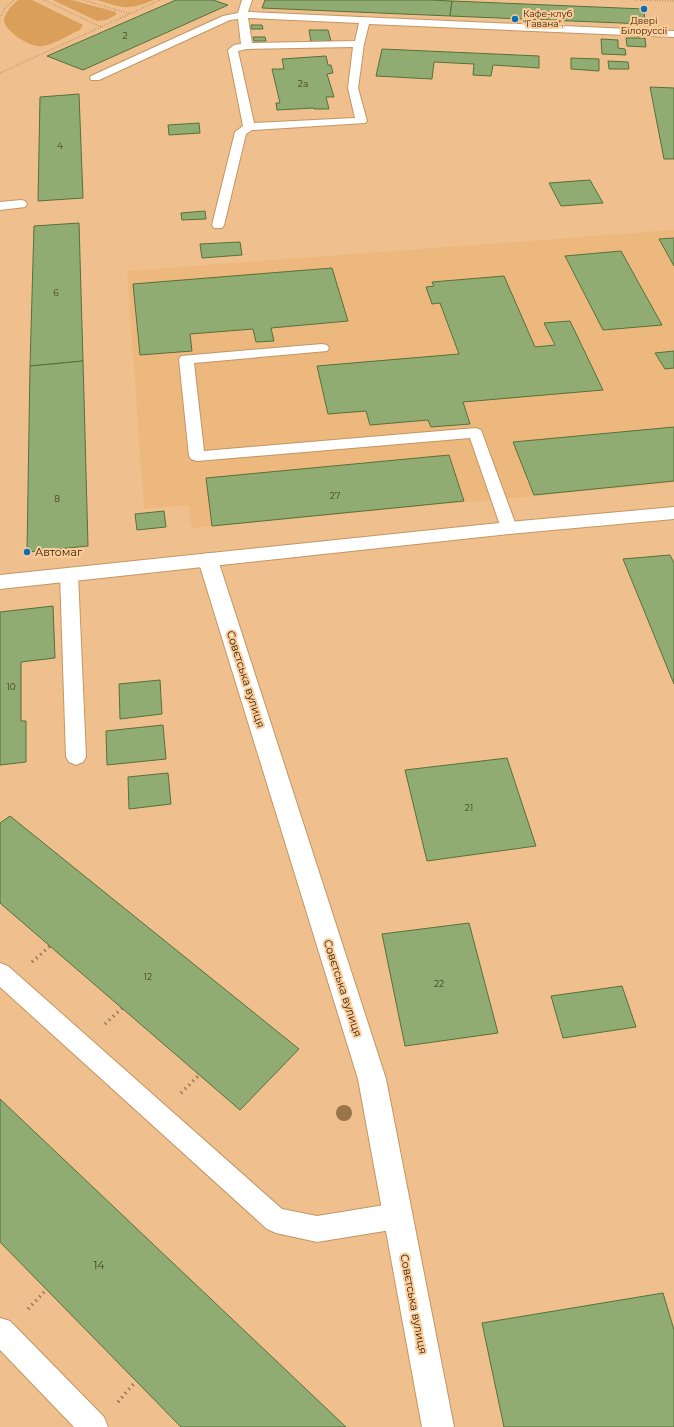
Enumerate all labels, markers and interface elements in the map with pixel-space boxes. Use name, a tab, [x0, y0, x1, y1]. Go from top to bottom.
marker: Двері Білоруссії	[639, 4, 649, 14]
place label: Кафе-клуб "Гавана".	[523, 8, 572, 29]
marker: Кафе-клуб "Гавана".	[510, 14, 520, 24]
place label: Двері Білоруссії	[621, 15, 668, 36]
house number: 2	[122, 30, 128, 41]
house number: 2а	[298, 78, 308, 89]
house number: 4	[57, 140, 63, 151]
house number: 6	[53, 287, 59, 298]
house number: 27	[330, 490, 340, 501]
house number: 8	[54, 493, 60, 504]
place label: Автомаг	[35, 545, 83, 559]
marker: Автомаг	[22, 547, 32, 557]
street label: Совєтська вулиця	[224, 628, 268, 730]
house number: 10	[6, 681, 16, 692]
house number: 21	[465, 802, 473, 813]
street label: Совєтська вулиця	[321, 937, 365, 1039]
house number: 12	[144, 971, 152, 982]
house number: 22	[434, 978, 444, 989]
street label: Совєтська вулиця	[397, 1253, 431, 1355]
house number: 14	[93, 1258, 105, 1272]

